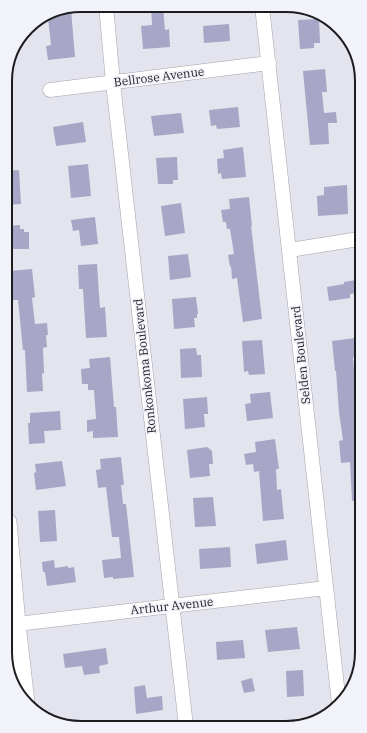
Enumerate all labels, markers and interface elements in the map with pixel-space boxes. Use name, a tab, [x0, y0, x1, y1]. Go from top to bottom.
street label: Bellrose Avenue	[113, 64, 205, 89]
street label: Ronkonkoma Boulevard	[130, 298, 159, 434]
street label: Selden Boulevard	[288, 305, 313, 405]
street label: Arthur Avenue	[130, 594, 214, 617]

